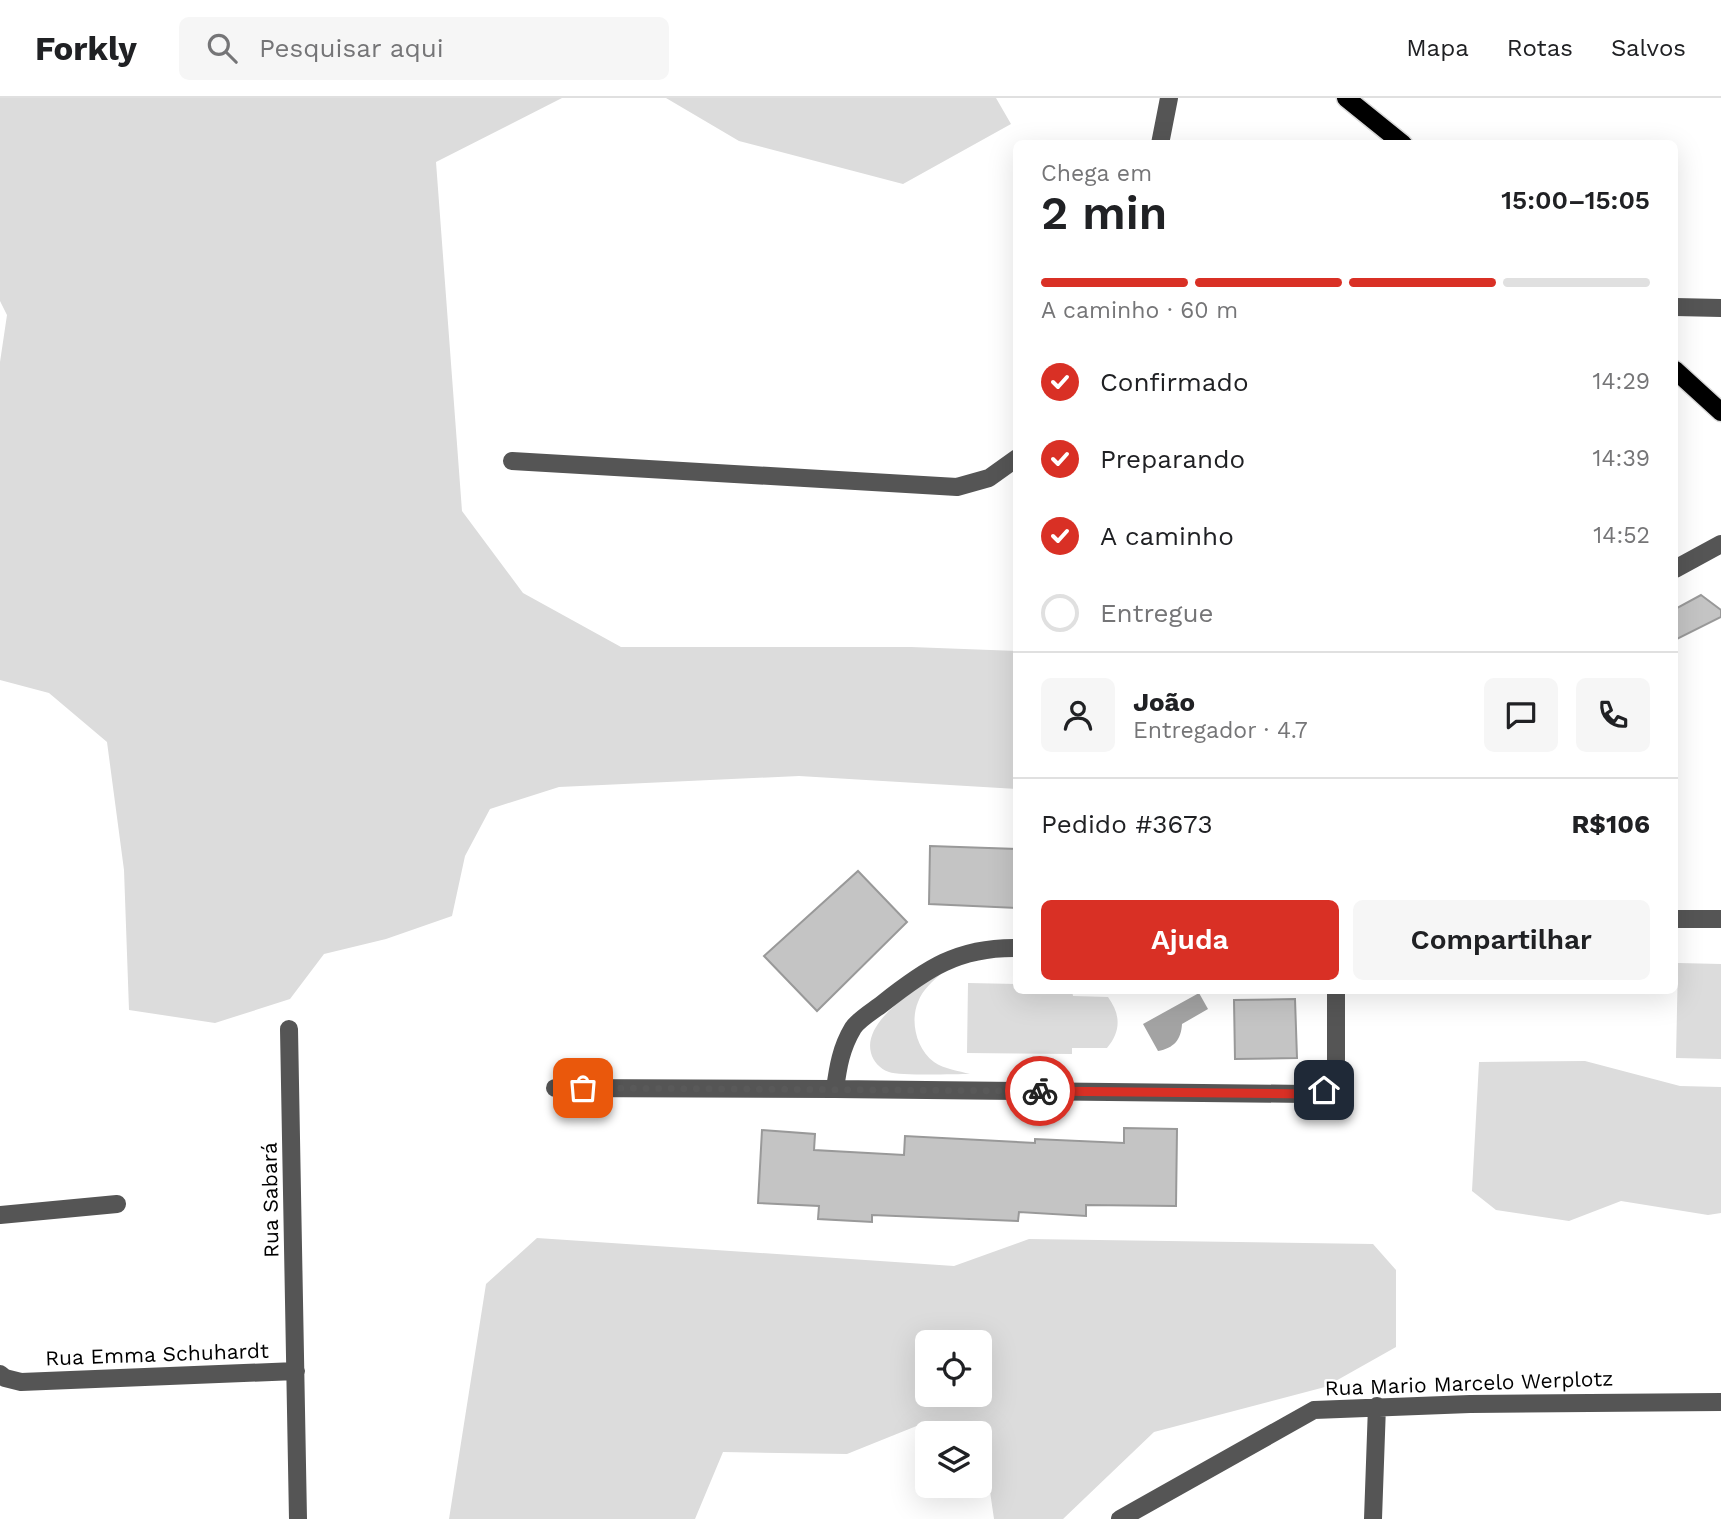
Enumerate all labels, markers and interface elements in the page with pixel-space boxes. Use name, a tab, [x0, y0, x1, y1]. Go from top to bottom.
search box	[179, 17, 669, 80]
text: Forkly	[35, 29, 137, 68]
icon: search	[203, 29, 241, 67]
text: Pesquisar aqui	[259, 33, 444, 63]
text: Mapa	[1406, 34, 1469, 62]
text: Rotas	[1507, 34, 1573, 62]
text: Salvos	[1611, 34, 1686, 62]
text: Chega em	[1041, 160, 1152, 187]
text: 15:00–15:05	[1501, 185, 1650, 215]
text: 2 min	[1041, 186, 1167, 240]
text: A caminho · 60 m	[1041, 297, 1238, 324]
icon: check	[1041, 363, 1079, 401]
text: Confirmado	[1100, 367, 1249, 397]
text: 14:29	[1593, 368, 1650, 395]
icon: check	[1041, 440, 1079, 478]
text: Preparando	[1100, 444, 1245, 474]
text: 14:39	[1593, 445, 1650, 472]
icon: check	[1041, 517, 1079, 555]
text: A caminho	[1100, 521, 1234, 551]
text: 14:52	[1593, 522, 1650, 549]
text: Entregue	[1100, 598, 1213, 628]
button: person	[1041, 678, 1115, 752]
button: chat	[1484, 678, 1558, 752]
button: phone	[1576, 678, 1650, 752]
text: João	[1133, 687, 1195, 717]
text: Entregador · 4.7	[1133, 717, 1308, 744]
text: Pedido #3673	[1041, 809, 1213, 839]
text: R$106	[1571, 809, 1650, 839]
button: Ajuda	[1041, 900, 1339, 980]
button: Compartilhar	[1353, 900, 1650, 980]
courier	[1005, 1056, 1075, 1126]
pin	[553, 1058, 613, 1118]
pin	[1294, 1060, 1354, 1120]
icon: bag	[564, 1069, 602, 1107]
icon: home	[1305, 1071, 1343, 1109]
icon: bike	[1021, 1072, 1059, 1110]
street label: Rua Sabará	[256, 1142, 284, 1258]
map controls	[915, 1330, 992, 1498]
button: locate	[915, 1330, 992, 1407]
street label: Rua Emma Schuhardt	[45, 1338, 269, 1370]
street label: Rua Mario Marcelo Werplotz	[1324, 1365, 1614, 1401]
button: layers	[915, 1421, 992, 1498]

